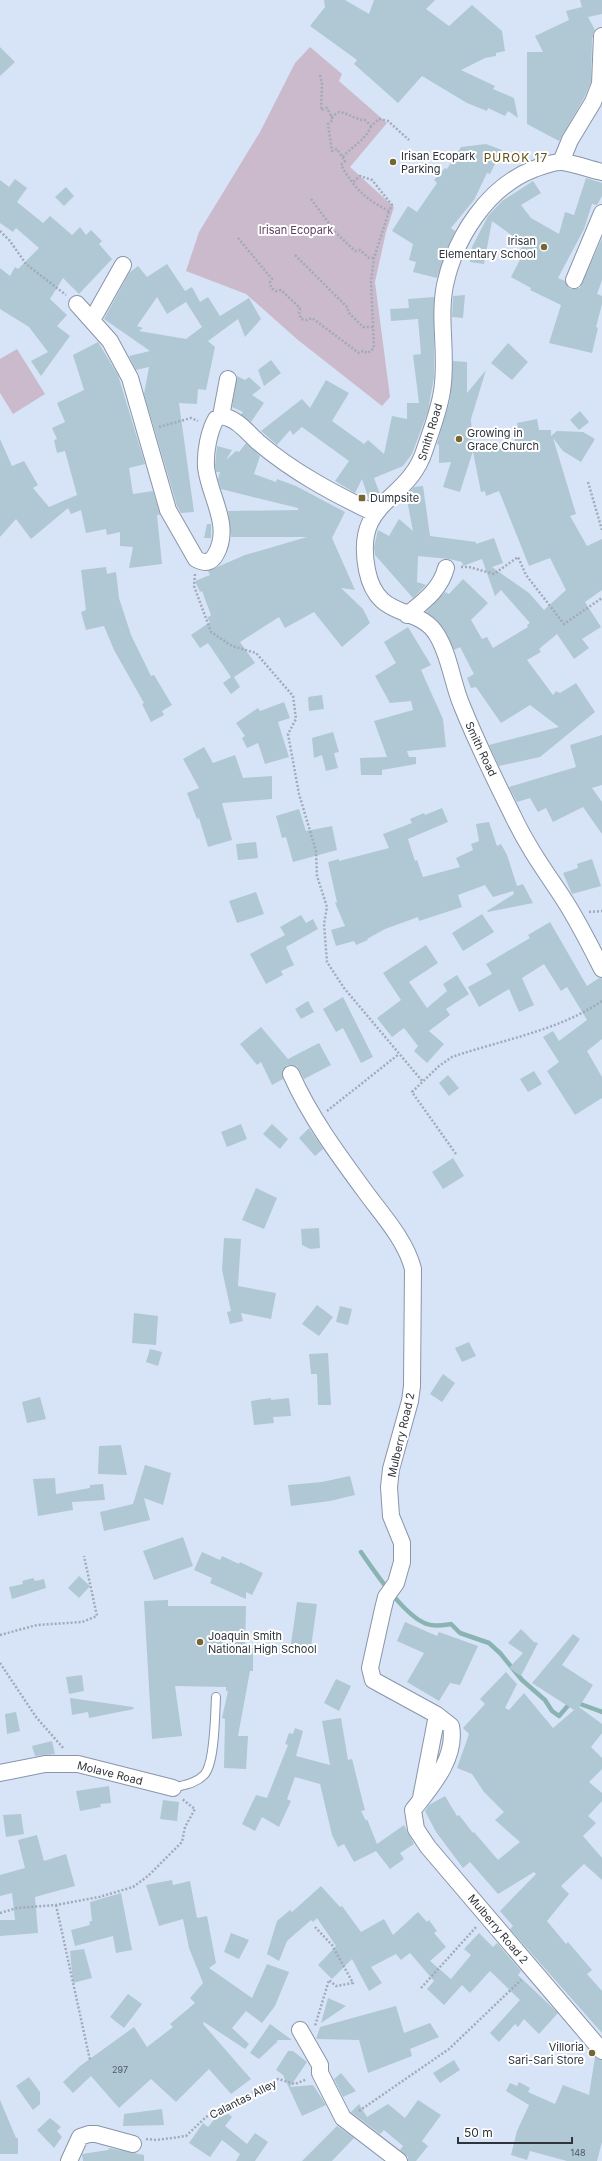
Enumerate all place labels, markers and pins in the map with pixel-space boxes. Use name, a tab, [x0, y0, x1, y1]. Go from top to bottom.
place label: Irisan Ecopark Parking	[401, 149, 475, 176]
marker: Irisan Ecopark Parking	[388, 157, 398, 167]
place label: Irisan Elementary School	[439, 234, 536, 261]
marker: Irisan Elementary School	[539, 242, 549, 252]
place label: Growing in Grace Church	[467, 426, 539, 453]
marker: Growing in Grace Church	[454, 434, 464, 444]
place label: Dumpsite	[370, 491, 419, 505]
marker: Dumpsite	[357, 493, 367, 503]
place label: Joaquin Smith National High School	[208, 1629, 317, 1656]
marker: Joaquin Smith National High School	[195, 1637, 205, 1647]
place label: Villoria Sari-Sari Store	[508, 2040, 584, 2067]
marker: Villoria Sari-Sari Store	[587, 2048, 597, 2058]

